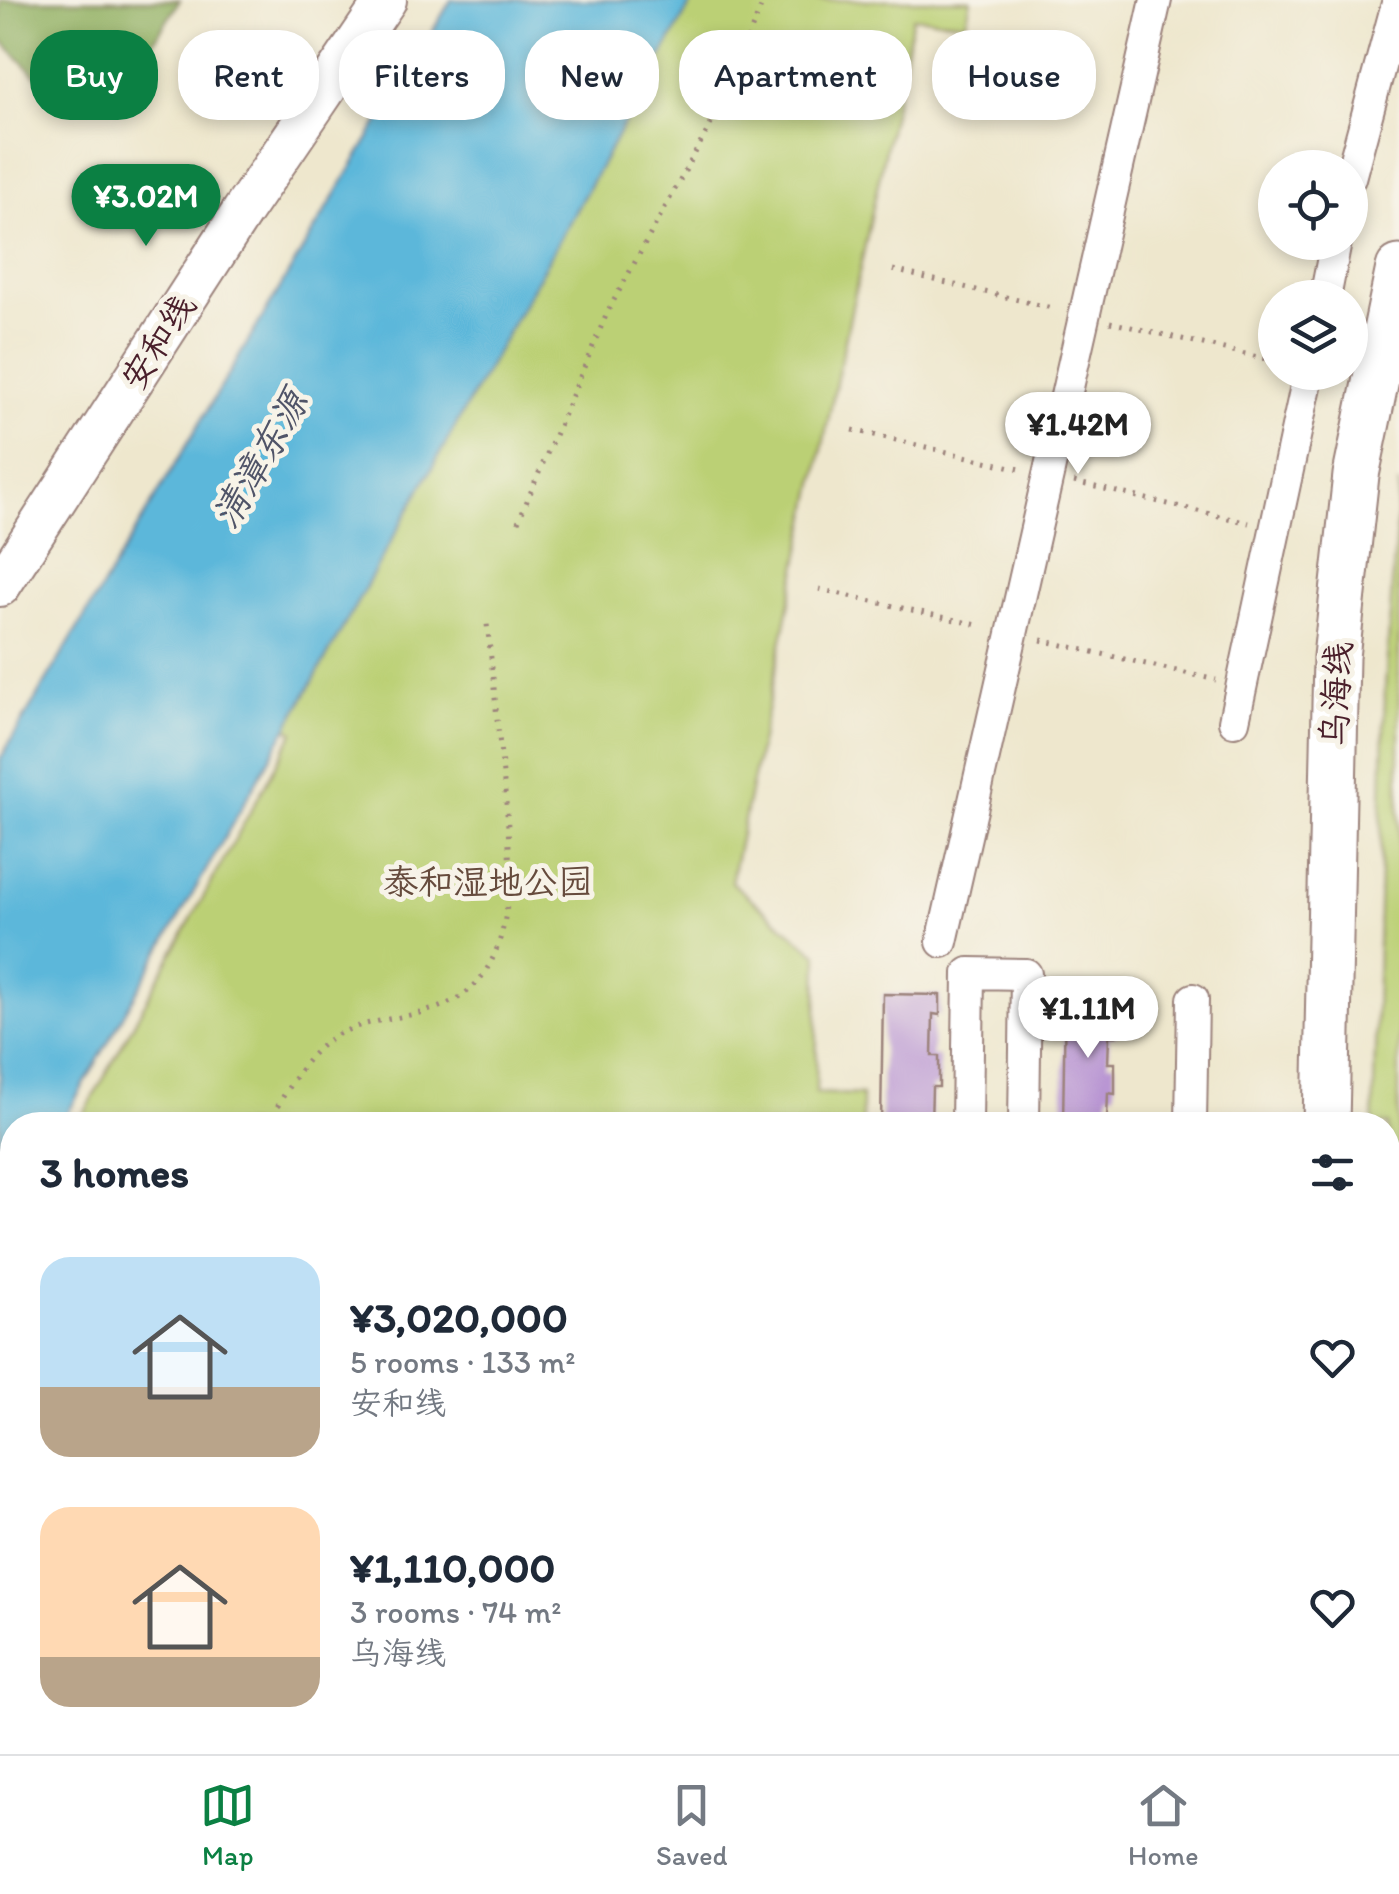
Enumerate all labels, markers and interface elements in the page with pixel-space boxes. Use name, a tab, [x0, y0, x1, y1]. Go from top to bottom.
chip: Buy	[30, 30, 158, 120]
chip: Rent	[178, 30, 319, 120]
chip: Filters	[339, 30, 505, 120]
chip: New	[525, 30, 659, 120]
chip: Apartment	[679, 30, 912, 120]
chip: House	[932, 30, 1096, 120]
map controls	[1258, 150, 1368, 390]
button: locate	[1258, 150, 1368, 260]
pin: ¥3.02M	[65, 164, 227, 249]
text: ¥3.02M	[94, 177, 198, 215]
button: layers	[1258, 280, 1368, 390]
street label: 安和线	[112, 287, 204, 397]
water label: 清漳东源	[202, 378, 320, 536]
pin: ¥1.42M	[997, 392, 1159, 477]
text: ¥1.42M	[1027, 405, 1129, 443]
street label: 乌海线	[1312, 640, 1360, 748]
park label: 泰和湿地公园	[383, 861, 593, 903]
pin: ¥1.11M	[1007, 976, 1169, 1061]
text: ¥1.11M	[1040, 989, 1136, 1027]
icon: filters	[1305, 1145, 1360, 1200]
text: 3 homes	[40, 1147, 189, 1198]
text: ¥3,020,000	[350, 1292, 568, 1343]
icon: home	[120, 1297, 240, 1417]
icon: heart	[1305, 1330, 1360, 1385]
text: 5 rooms · 133 m²	[350, 1343, 575, 1381]
text: 安和线	[350, 1384, 446, 1422]
text: ¥1,110,000	[350, 1542, 555, 1593]
icon: home	[120, 1547, 240, 1667]
icon: heart	[1305, 1580, 1360, 1635]
text: 3 rooms · 74 m²	[350, 1593, 561, 1631]
text: 乌海线	[350, 1634, 446, 1672]
tab: Map	[200, 1778, 255, 1872]
tab: Saved	[656, 1778, 727, 1872]
tab: Home	[1128, 1778, 1199, 1872]

